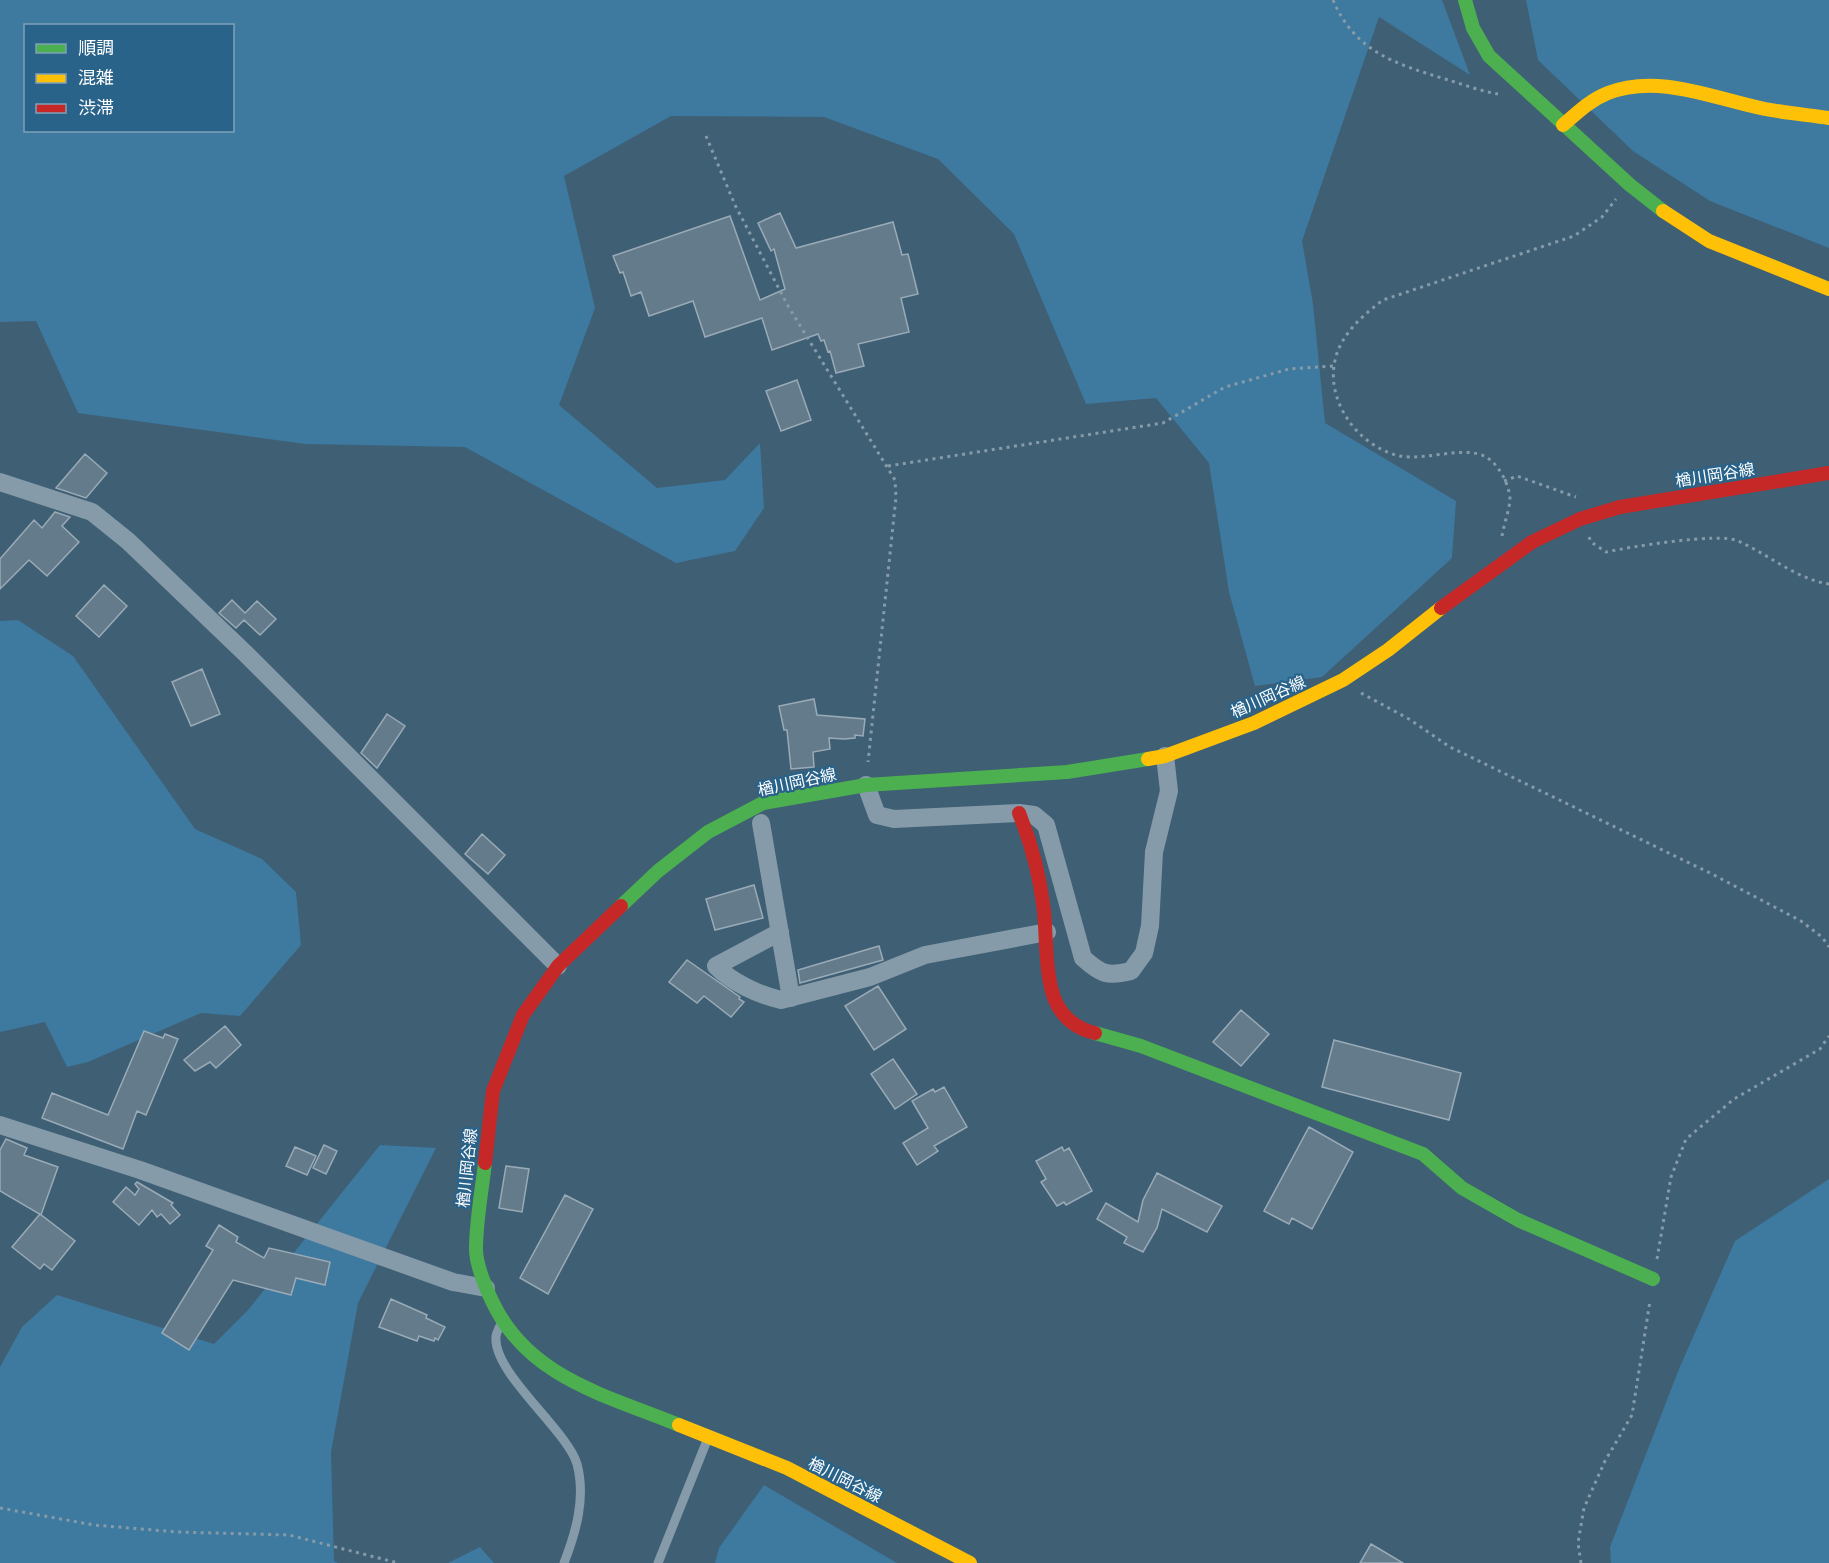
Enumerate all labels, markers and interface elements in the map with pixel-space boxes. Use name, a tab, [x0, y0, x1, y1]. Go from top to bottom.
legend	[24, 24, 234, 132]
text: 順調	[78, 37, 114, 58]
text: 混雑	[78, 67, 114, 88]
text: 渋滞	[78, 97, 114, 118]
street label: 楢川岡谷線	[1674, 459, 1756, 491]
street label: 楢川岡谷線	[1228, 672, 1308, 722]
street label: 楢川岡谷線	[756, 764, 838, 800]
street label: 楢川岡谷線	[453, 1127, 481, 1209]
street label: 楢川岡谷線	[805, 1453, 885, 1507]

